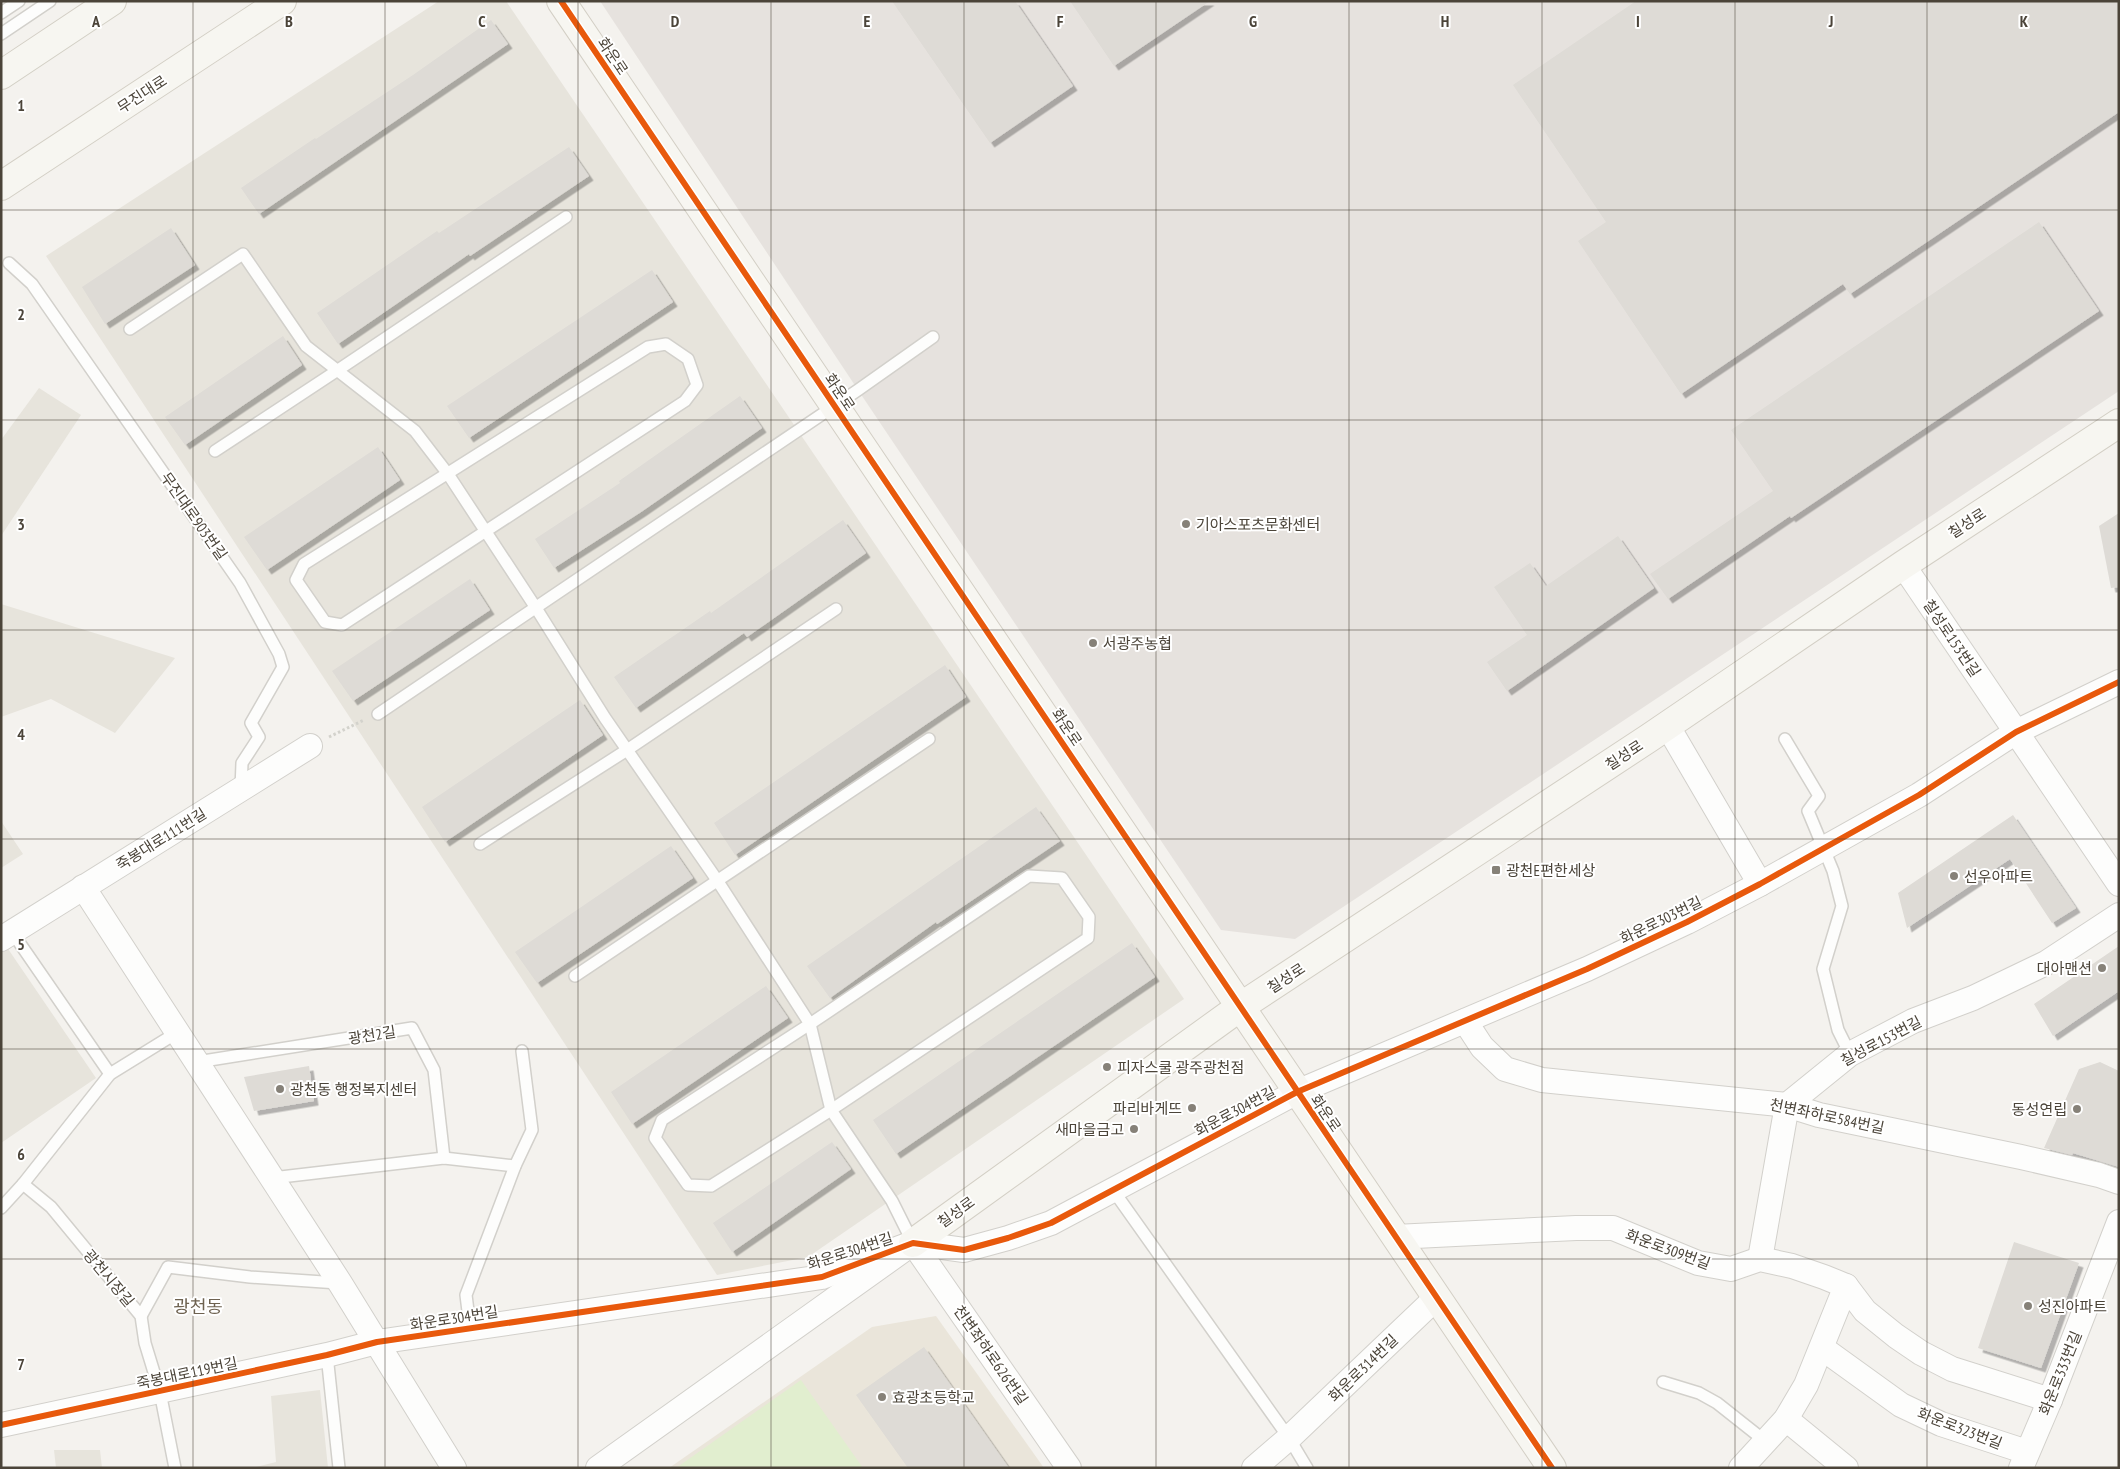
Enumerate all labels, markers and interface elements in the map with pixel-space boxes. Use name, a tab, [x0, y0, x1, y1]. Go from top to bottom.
text: A	[91, 11, 101, 31]
text: B	[285, 11, 293, 31]
text: C	[478, 11, 486, 31]
text: D	[671, 11, 680, 31]
text: E	[864, 11, 871, 31]
text: F	[1057, 11, 1064, 31]
text: G	[1249, 11, 1257, 31]
text: H	[1441, 11, 1449, 31]
text: I	[1636, 11, 1640, 31]
text: J	[1828, 11, 1833, 31]
text: K	[2020, 11, 2029, 31]
street label: 화운로	[594, 34, 632, 78]
street label: 무진대로	[114, 71, 170, 117]
text: 1	[17, 95, 25, 115]
text: 2	[17, 304, 25, 324]
street label: 화운로	[821, 370, 859, 414]
street label: 무진대로903번길	[157, 468, 231, 564]
street label: 칠성로	[1944, 504, 1990, 542]
text: 3	[17, 514, 25, 534]
place label: 기아스포츠문화센터	[1196, 515, 1320, 534]
marker: 기아스포츠문화센터	[1180, 518, 1192, 530]
street label: 칠성로153번길	[1919, 596, 1985, 680]
place label: 서광주농협	[1103, 634, 1172, 653]
marker: 서광주농협	[1087, 637, 1099, 649]
street label: 화운로	[1048, 705, 1086, 749]
text: 4	[17, 724, 25, 744]
street label: 칠성로	[1601, 736, 1647, 774]
street label: 죽봉대로111번길	[112, 804, 210, 874]
place label: 광천E편한세상	[1506, 861, 1595, 880]
marker: 광천E편한세상	[1490, 864, 1502, 876]
place label: 선우아파트	[1964, 867, 2033, 886]
marker: 선우아파트	[1948, 870, 1960, 882]
street label: 화운로303번길	[1617, 892, 1705, 948]
text: 5	[17, 934, 25, 954]
street label: 칠성로	[1263, 959, 1309, 997]
place label: 대아맨션	[2037, 959, 2092, 978]
marker: 대아맨션	[2096, 962, 2108, 974]
street label: 칠성로153번길	[1837, 1012, 1925, 1070]
street label: 광천2길	[347, 1022, 397, 1048]
place label: 피자스쿨 광주광천점	[1117, 1058, 1244, 1077]
marker: 피자스쿨 광주광천점	[1101, 1061, 1113, 1073]
place label: 광천동 행정복지센터	[290, 1080, 417, 1099]
street label: 화운로304번길	[1191, 1082, 1279, 1140]
marker: 광천동 행정복지센터	[274, 1083, 286, 1095]
street label: 화운로	[1307, 1091, 1345, 1135]
street label: 천변좌하로584번길	[1768, 1095, 1886, 1137]
place label: 파리바게뜨	[1113, 1099, 1182, 1118]
place label: 동성연립	[2012, 1100, 2067, 1119]
marker: 파리바게뜨	[1186, 1102, 1198, 1114]
marker: 동성연립	[2071, 1103, 2083, 1115]
place label: 새마을금고	[1055, 1120, 1124, 1139]
marker: 새마을금고	[1128, 1123, 1140, 1135]
text: 6	[17, 1144, 25, 1164]
street label: 칠성로	[934, 1192, 978, 1232]
street label: 화운로309번길	[1623, 1225, 1713, 1273]
street label: 화운로304번길	[805, 1228, 895, 1274]
street label: 광천시장길	[80, 1245, 138, 1311]
district label: 광천동	[173, 1295, 223, 1318]
place label: 성진아파트	[2038, 1297, 2107, 1316]
marker: 성진아파트	[2022, 1300, 2034, 1312]
street label: 화운로304번길	[408, 1302, 500, 1334]
street label: 천변좌하로626번길	[950, 1302, 1032, 1408]
street label: 화운로333번길	[2034, 1328, 2086, 1418]
street label: 화운로314번길	[1324, 1330, 1402, 1406]
street label: 죽봉대로119번길	[135, 1353, 239, 1393]
text: 7	[17, 1354, 25, 1374]
place label: 효광초등학교	[892, 1388, 975, 1407]
marker: 효광초등학교	[876, 1391, 888, 1403]
street label: 화운로323번길	[1915, 1403, 2005, 1453]

